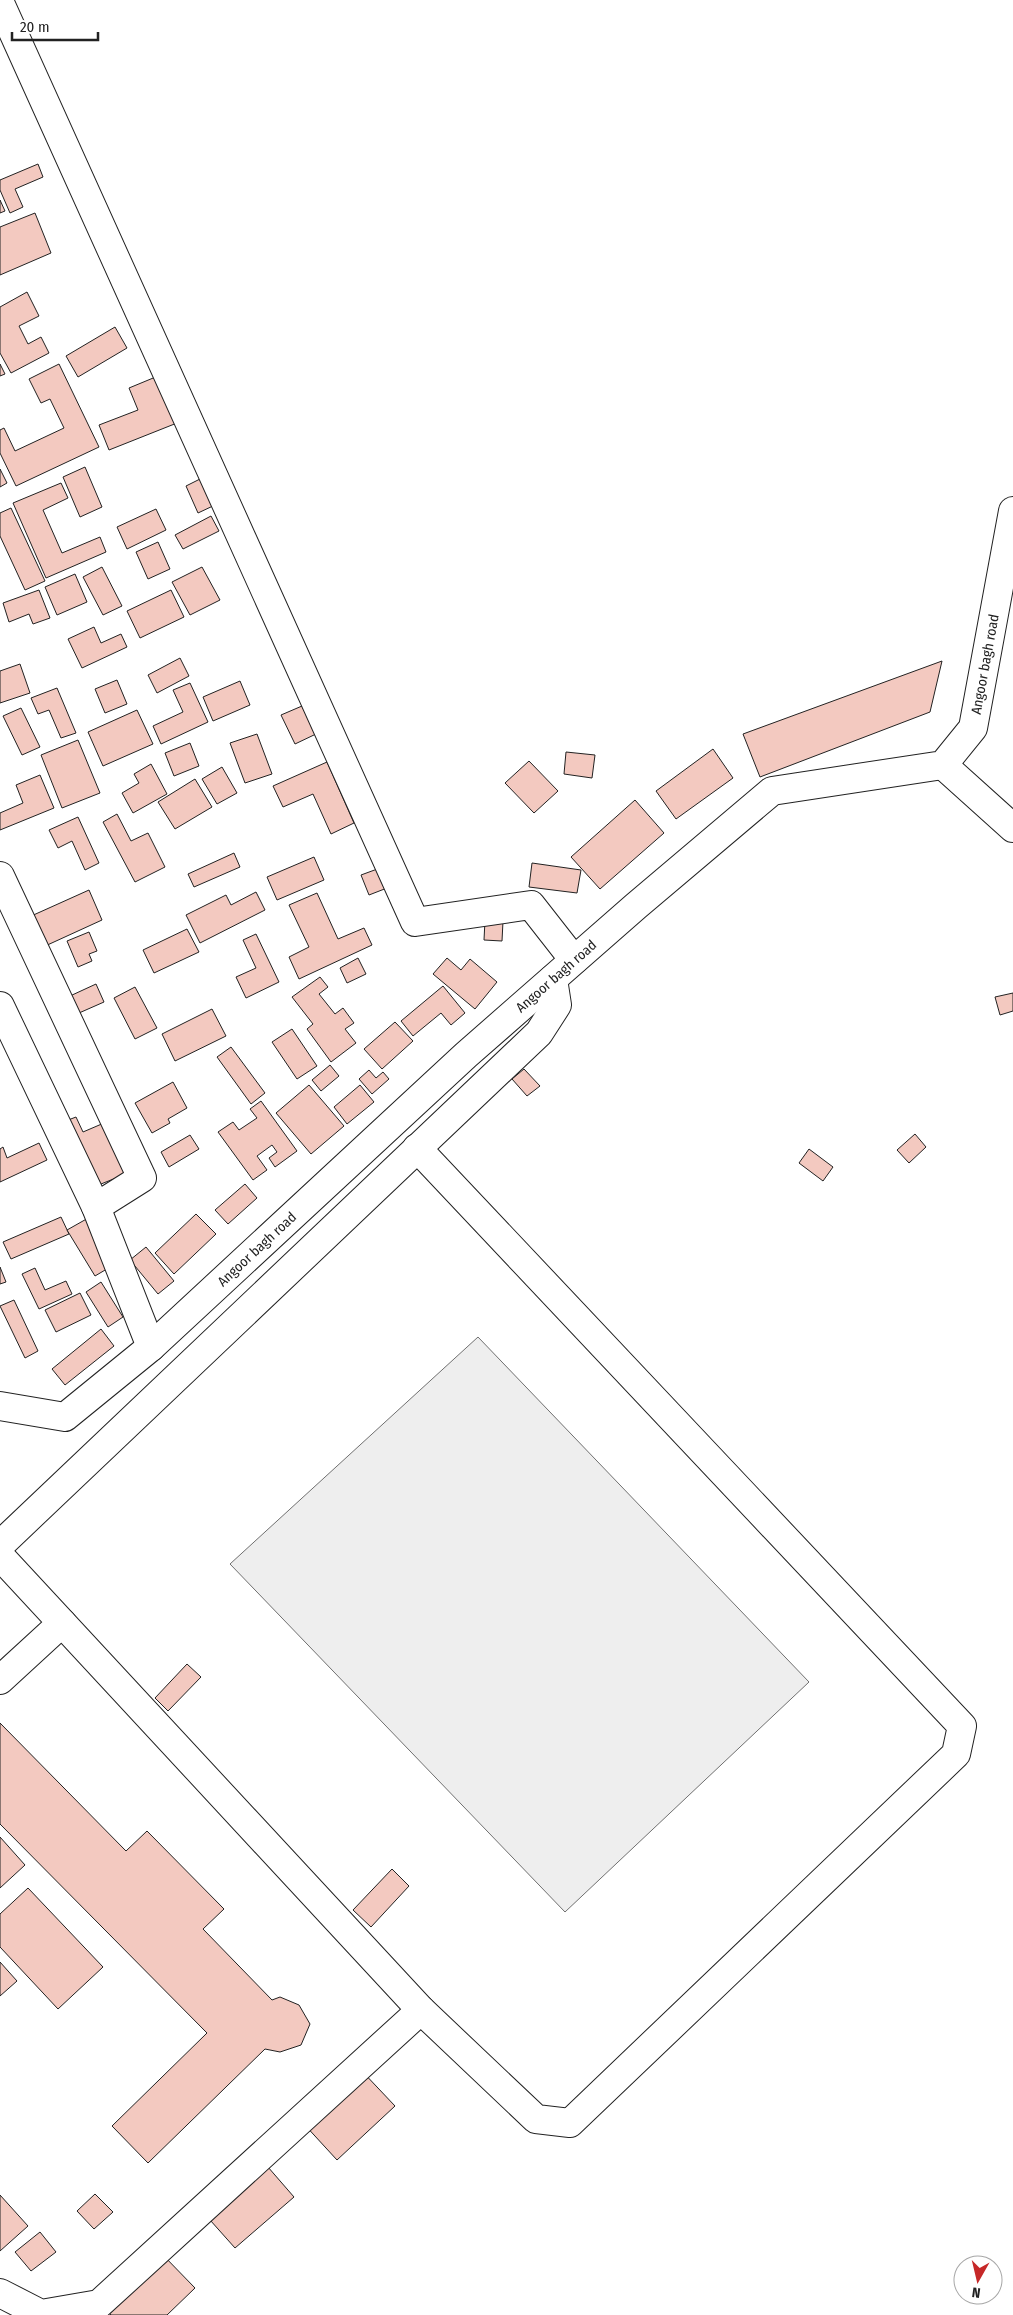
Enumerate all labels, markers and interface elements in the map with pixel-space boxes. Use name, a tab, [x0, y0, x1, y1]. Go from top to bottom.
scale bar	[12, 10, 99, 42]
text: 20 m	[20, 18, 50, 36]
street label: Angoor bagh road	[968, 613, 1003, 716]
street label: Angoor bagh road	[513, 937, 600, 1016]
street label: Angoor bagh road	[214, 1209, 300, 1290]
north arrow	[953, 2255, 1003, 2305]
text: N	[971, 2283, 982, 2301]

